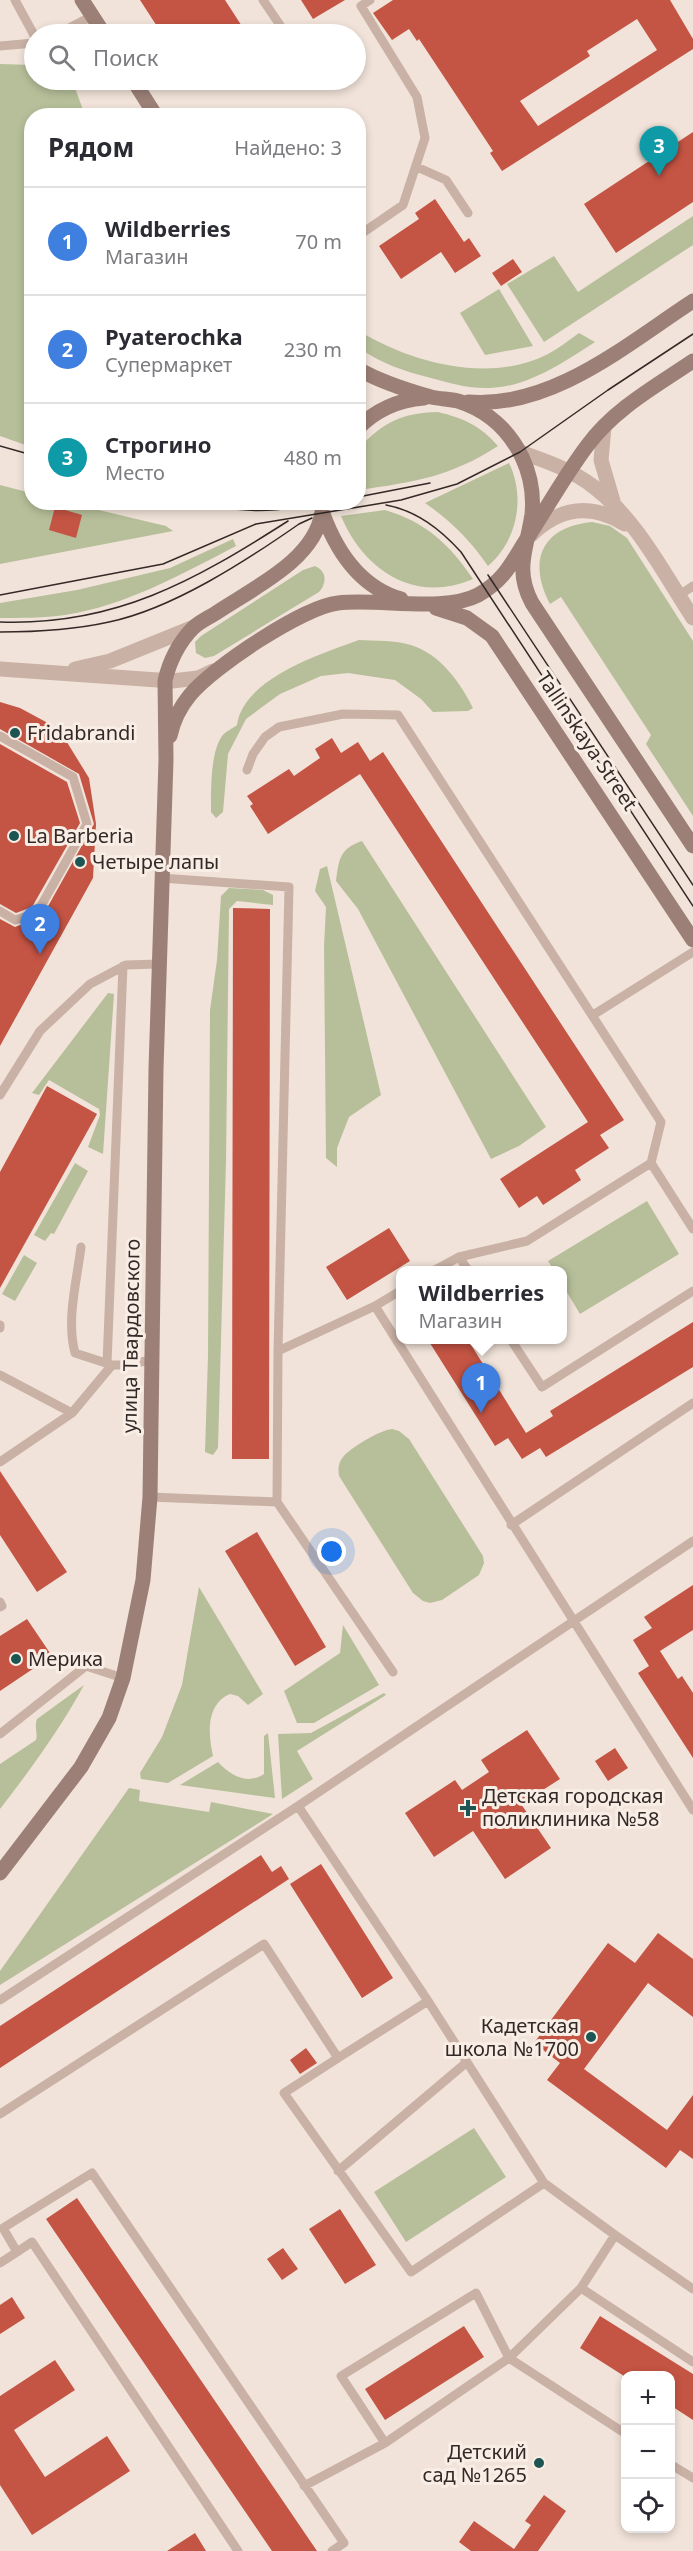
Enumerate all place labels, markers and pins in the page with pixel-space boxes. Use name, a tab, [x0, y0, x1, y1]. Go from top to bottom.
pin: 3	[640, 126, 678, 176]
place label: Fridabrandi	[27, 719, 136, 746]
marker: Fridabrandi	[8, 726, 22, 740]
place label: La Barberia	[26, 822, 134, 849]
marker: La Barberia	[7, 829, 21, 843]
place label: Четыре лапы	[92, 848, 219, 875]
marker: Четыре лапы	[73, 855, 87, 869]
pin: 2	[20, 904, 60, 954]
pin: 1	[462, 1364, 500, 1413]
place label: Мерика	[28, 1645, 103, 1672]
marker: Мерика	[9, 1652, 23, 1666]
place label: Детская городская поликлиника №58	[482, 1782, 664, 1832]
marker: Детская городская поликлиника №58	[459, 1799, 477, 1817]
place label: Кадетская школа №1700	[445, 2012, 579, 2062]
marker: Кадетская школа №1700	[584, 2030, 598, 2044]
place label: Детский сад №1265	[423, 2438, 527, 2488]
marker: Детский сад №1265	[532, 2456, 546, 2470]

